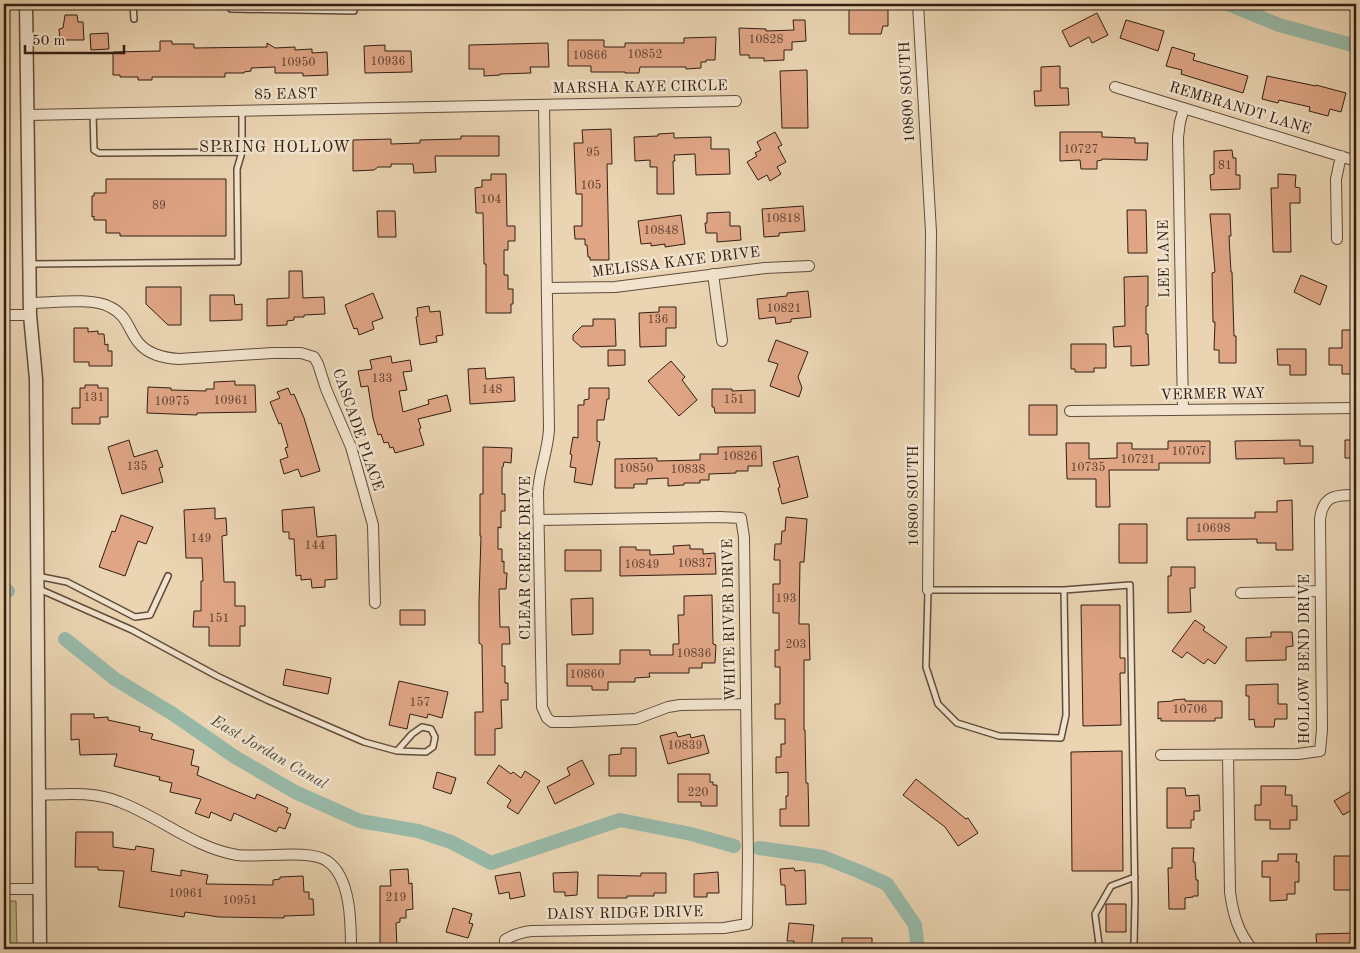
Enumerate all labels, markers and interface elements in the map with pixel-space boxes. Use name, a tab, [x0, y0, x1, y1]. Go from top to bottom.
scale bar	[25, 22, 124, 54]
text: 50 m	[32, 34, 66, 49]
house number: 10828	[749, 34, 783, 46]
street label: 10800 SOUTH	[898, 41, 918, 143]
house number: 10852	[628, 48, 662, 61]
house number: 10866	[573, 50, 607, 62]
house number: 10950	[281, 56, 315, 69]
house number: 10936	[371, 56, 405, 68]
street label: MARSHA KAYE CIRCLE	[552, 79, 728, 97]
street label: REMBRANDT LANE	[1167, 80, 1313, 138]
street label: 85 EAST	[254, 87, 318, 103]
district label: SPRING HOLLOW	[199, 140, 351, 156]
house number: 10727	[1064, 144, 1098, 156]
house number: 95	[586, 146, 600, 159]
house number: 81	[1218, 160, 1232, 172]
house number: 105	[581, 179, 601, 192]
house number: 104	[481, 194, 501, 206]
house number: 89	[152, 200, 166, 212]
house number: 10818	[766, 213, 800, 225]
street label: LEE LANE	[1157, 220, 1173, 298]
house number: 10848	[644, 225, 678, 237]
street label: MELISSA KAYE DRIVE	[591, 245, 761, 281]
house number: 10821	[767, 303, 801, 315]
house number: 136	[648, 314, 668, 326]
street label: CASCADE PLACE	[329, 367, 385, 493]
house number: 133	[372, 373, 392, 385]
house number: 148	[482, 384, 502, 396]
street label: VERMER WAY	[1160, 387, 1266, 403]
house number: 131	[84, 392, 104, 404]
house number: 151	[724, 393, 744, 406]
house number: 10975	[155, 395, 189, 408]
house number: 10961	[214, 395, 248, 407]
street label: 10800 SOUTH	[907, 445, 922, 547]
house number: 10707	[1172, 446, 1206, 458]
house number: 10826	[723, 451, 757, 463]
house number: 10721	[1121, 454, 1155, 466]
house number: 135	[127, 460, 147, 473]
house number: 10735	[1071, 461, 1105, 474]
house number: 10850	[619, 462, 653, 475]
house number: 10838	[671, 464, 705, 476]
street label: CLEAR CREEK DRIVE	[519, 476, 534, 640]
house number: 10698	[1196, 523, 1230, 535]
house number: 149	[191, 533, 211, 545]
street label: WHITE RIVER DRIVE	[721, 538, 739, 702]
house number: 144	[305, 540, 325, 552]
house number: 10837	[678, 558, 712, 570]
house number: 10849	[625, 559, 659, 571]
street label: HOLLOW BEND DRIVE	[1298, 574, 1313, 744]
house number: 193	[776, 593, 796, 605]
house number: 151	[209, 612, 229, 625]
house number: 203	[786, 639, 806, 651]
house number: 10836	[677, 648, 711, 660]
house number: 10860	[570, 669, 604, 681]
house number: 157	[410, 696, 430, 709]
house number: 10706	[1173, 704, 1207, 716]
water label: East Jordan Canal	[207, 713, 330, 793]
house number: 10839	[668, 740, 702, 752]
house number: 220	[688, 787, 708, 799]
house number: 10961	[169, 888, 203, 900]
house number: 219	[386, 892, 406, 904]
house number: 10951	[223, 894, 257, 907]
street label: DAISY RIDGE DRIVE	[547, 905, 703, 923]

